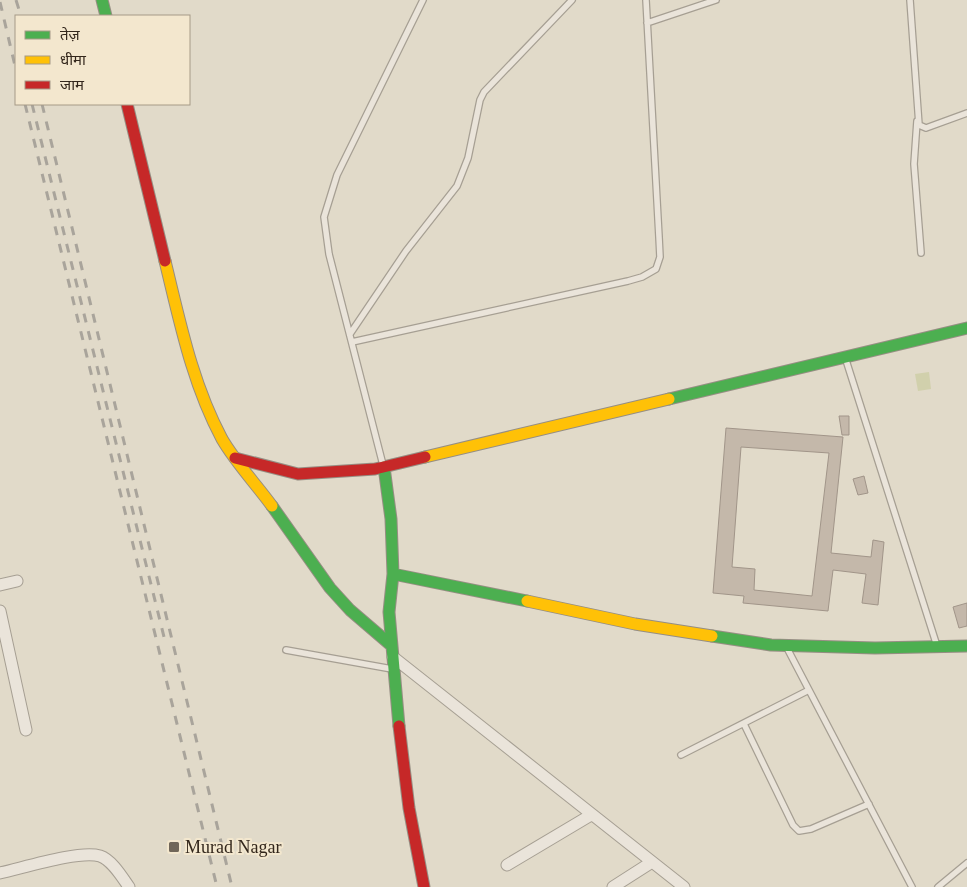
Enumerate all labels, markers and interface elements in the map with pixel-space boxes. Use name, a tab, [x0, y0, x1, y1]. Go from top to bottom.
legend	[15, 15, 190, 105]
text: तेज़	[60, 26, 81, 43]
text: धीमा	[60, 52, 87, 68]
text: जाम	[60, 77, 85, 93]
place label: Murad Nagar	[185, 837, 281, 857]
marker: Murad Nagar	[167, 840, 181, 854]

